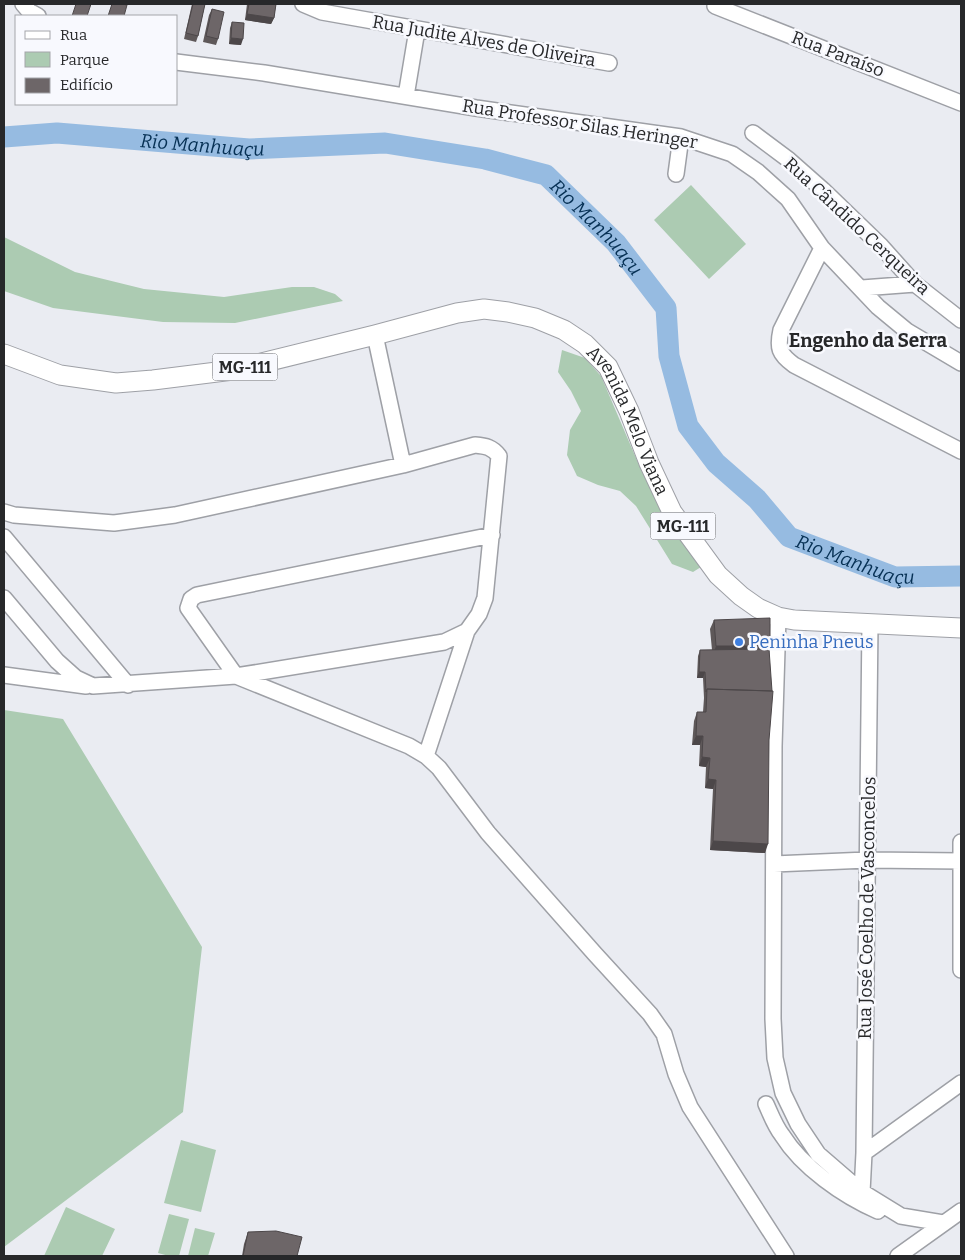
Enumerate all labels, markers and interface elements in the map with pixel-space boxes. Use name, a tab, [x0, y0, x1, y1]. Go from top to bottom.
street label: Rua Judite Alves de Oliveira	[371, 10, 598, 72]
legend	[15, 15, 178, 105]
text: Rua	[60, 26, 87, 44]
street label: Rua Paraíso	[788, 26, 888, 82]
text: Parque	[60, 51, 109, 69]
text: Edifício	[60, 76, 113, 94]
street label: Rua Professor Silas Heringer	[461, 95, 699, 154]
water label: Rio Manhuaçu	[139, 129, 265, 161]
street label: Rua Cândido Cerqueira	[779, 153, 935, 300]
water label: Rio Manhuaçu	[545, 174, 647, 280]
district label: Engenho da Serra	[789, 329, 947, 352]
street label: Avenida Melo Viana	[582, 341, 674, 499]
road number: MG-111	[212, 354, 278, 381]
road number: MG-111	[650, 512, 716, 540]
water label: Rio Manhuaçu	[793, 530, 915, 589]
place label: Peninha Pneus	[749, 631, 874, 653]
marker: Peninha Pneus	[733, 636, 745, 648]
street label: Rua José Coelho de Vasconcelos	[854, 776, 880, 1040]

